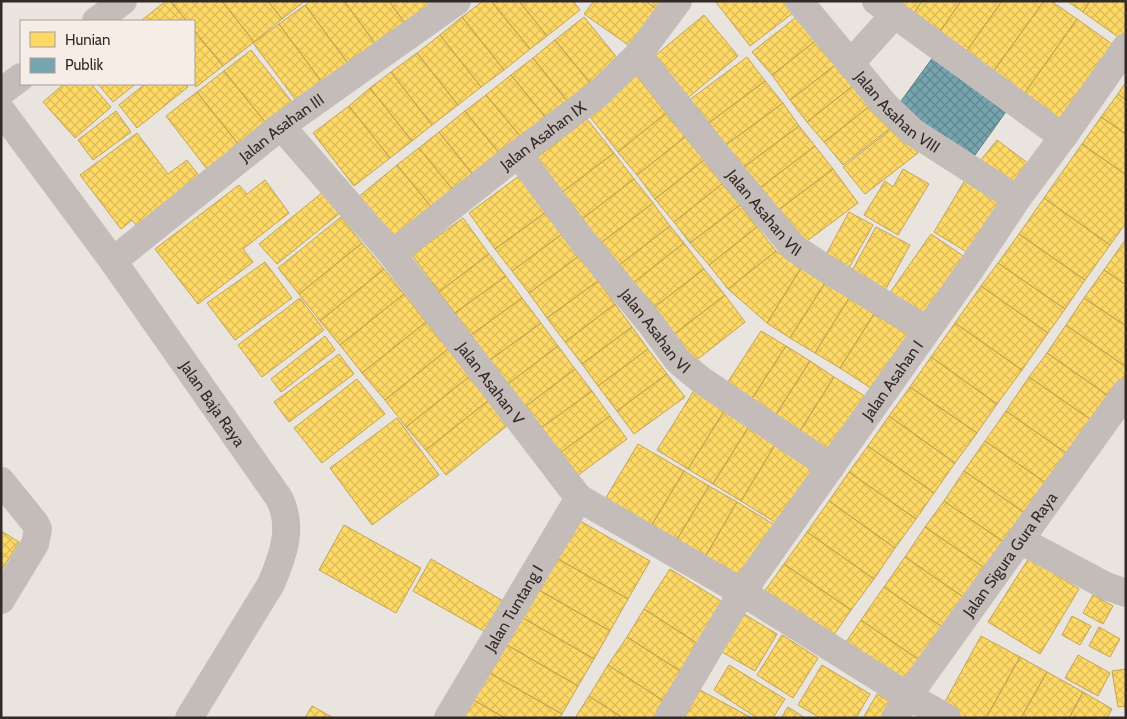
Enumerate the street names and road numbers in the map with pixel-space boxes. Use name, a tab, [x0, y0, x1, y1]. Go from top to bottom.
street label: Jalan Asahan VIII	[851, 66, 944, 157]
street label: Jalan Asahan III	[234, 89, 327, 166]
street label: Jalan Asahan IX	[496, 97, 590, 175]
street label: Jalan Asahan VII	[722, 165, 805, 260]
street label: Jalan Asahan VI	[616, 284, 695, 377]
street label: Jalan Asahan V	[453, 337, 529, 428]
street label: Jalan Asahan I	[857, 337, 927, 424]
street label: Jalan Baja Raya	[176, 356, 250, 450]
street label: Jalan Sigura Gura Raya	[958, 488, 1061, 621]
street label: Jalan Tuntang I	[480, 561, 547, 656]

